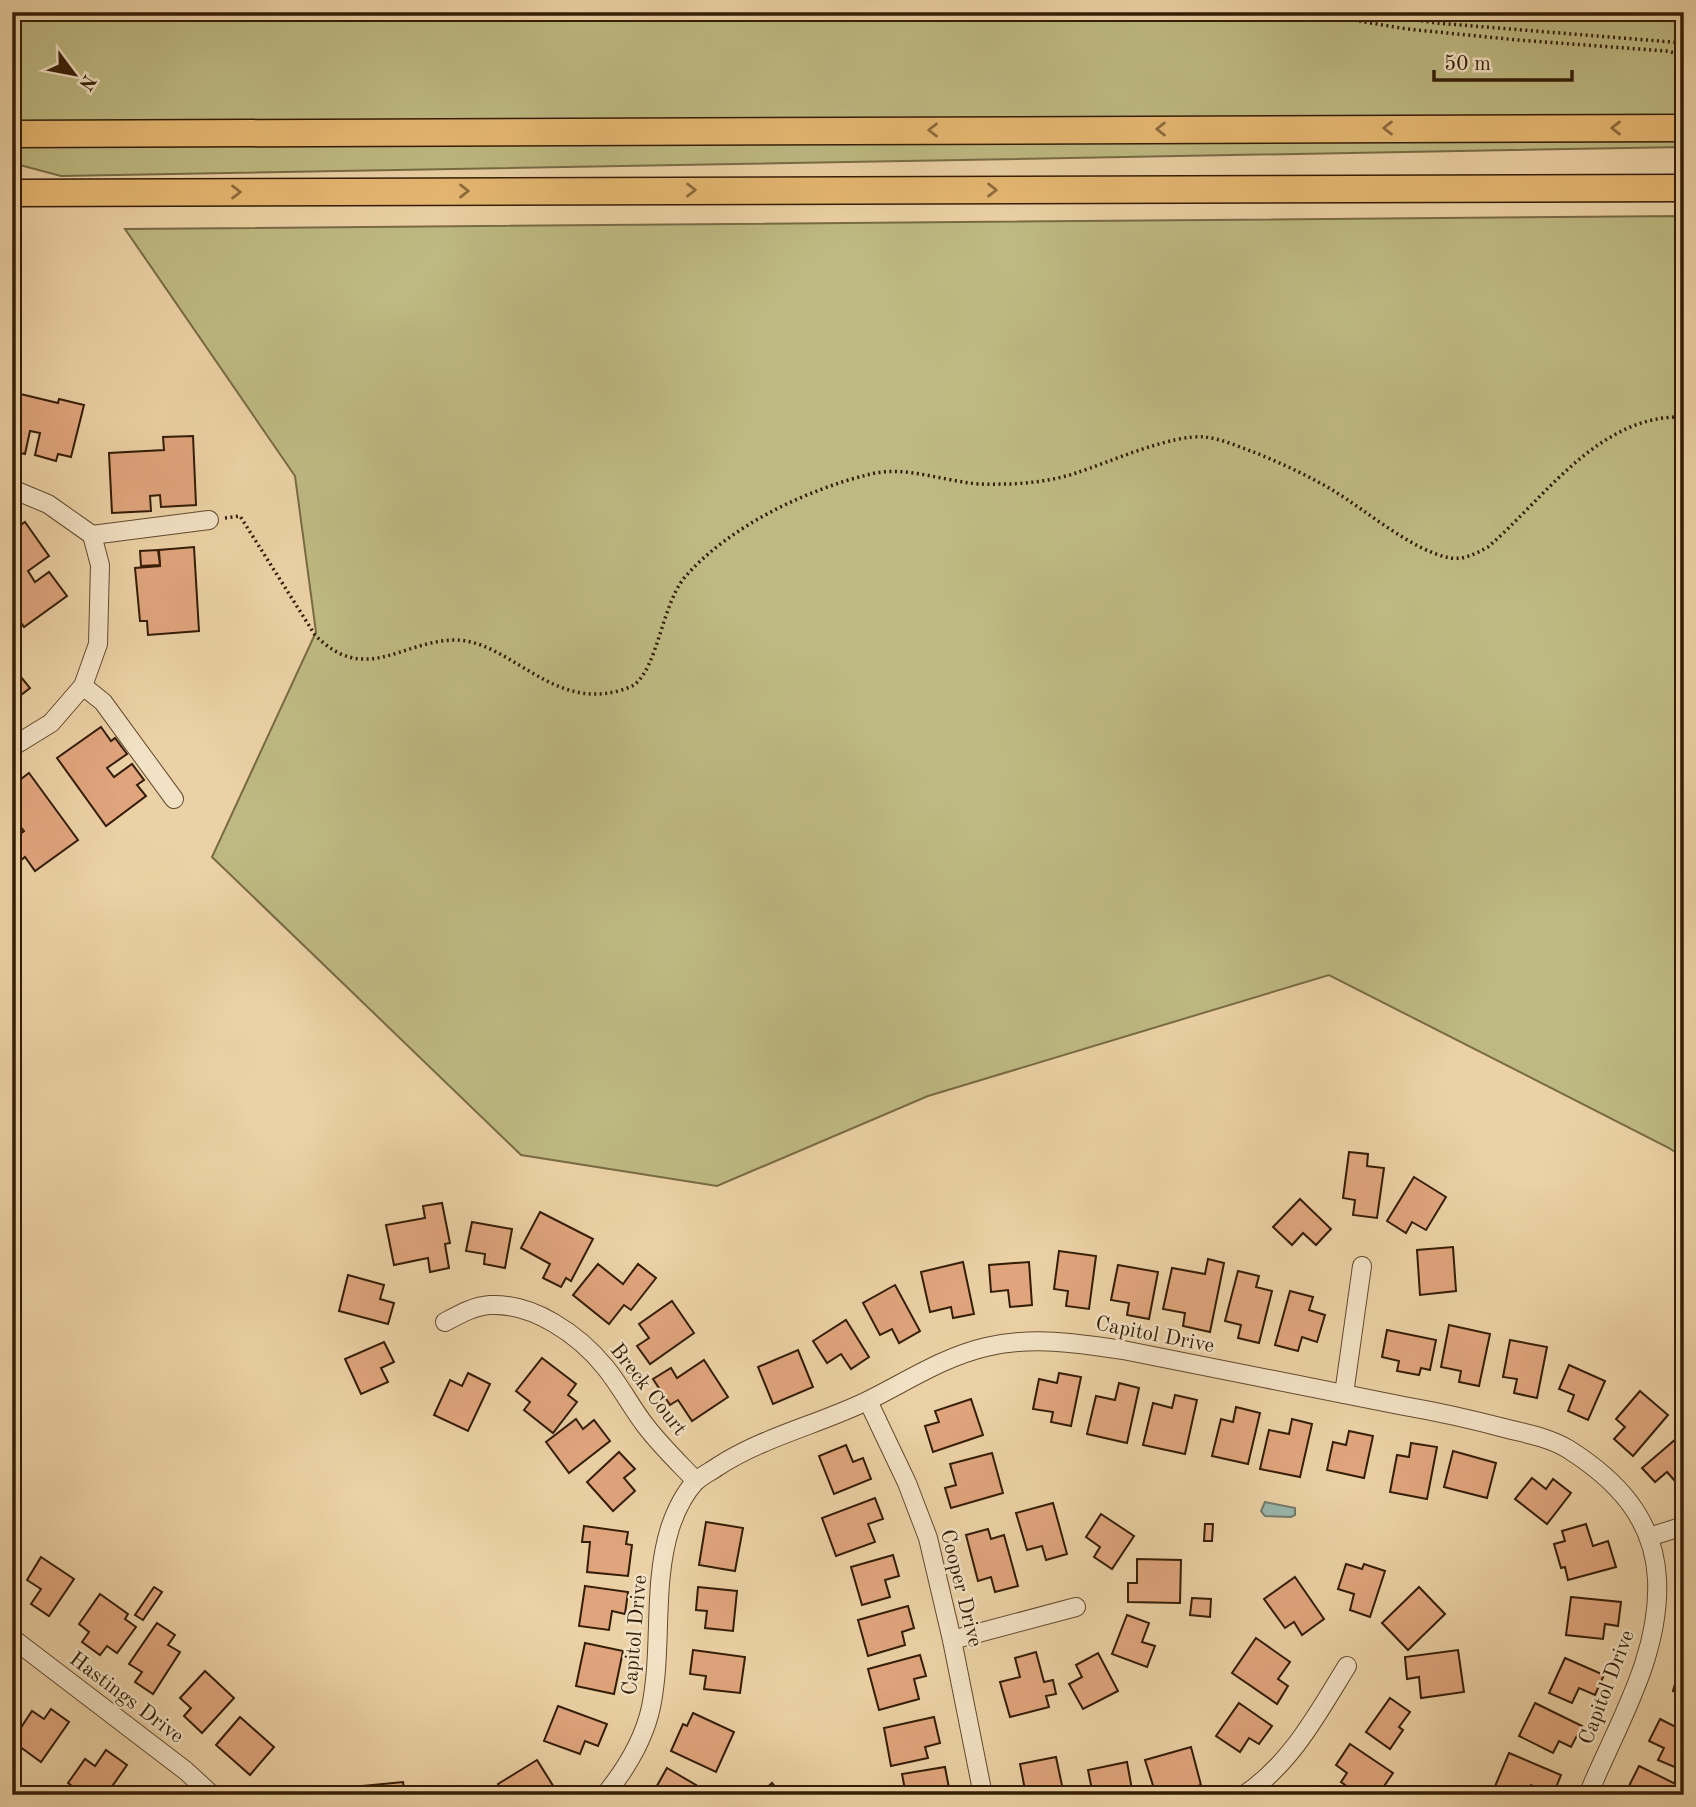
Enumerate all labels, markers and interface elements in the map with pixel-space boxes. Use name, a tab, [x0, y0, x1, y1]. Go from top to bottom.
north arrow	[38, 38, 108, 108]
scale bar	[1434, 38, 1572, 82]
text: 50 m	[1444, 54, 1491, 75]
text: N	[74, 70, 98, 93]
one-way arrow	[1382, 120, 1393, 136]
one-way arrow	[1610, 120, 1620, 136]
one-way arrow	[1155, 121, 1165, 137]
one-way arrow	[927, 122, 938, 138]
one-way arrow	[987, 182, 998, 198]
one-way arrow	[459, 183, 469, 199]
one-way arrow	[686, 183, 697, 198]
one-way arrow	[231, 184, 242, 200]
street label: Capitol Drive	[1093, 1314, 1216, 1357]
street label: Breck Court	[606, 1340, 690, 1440]
street label: Cooper Drive	[936, 1527, 985, 1649]
street label: Capitol Drive	[620, 1574, 651, 1696]
street label: Capitol Drive	[1576, 1627, 1639, 1748]
street label: Hastings Drive	[65, 1649, 187, 1748]

